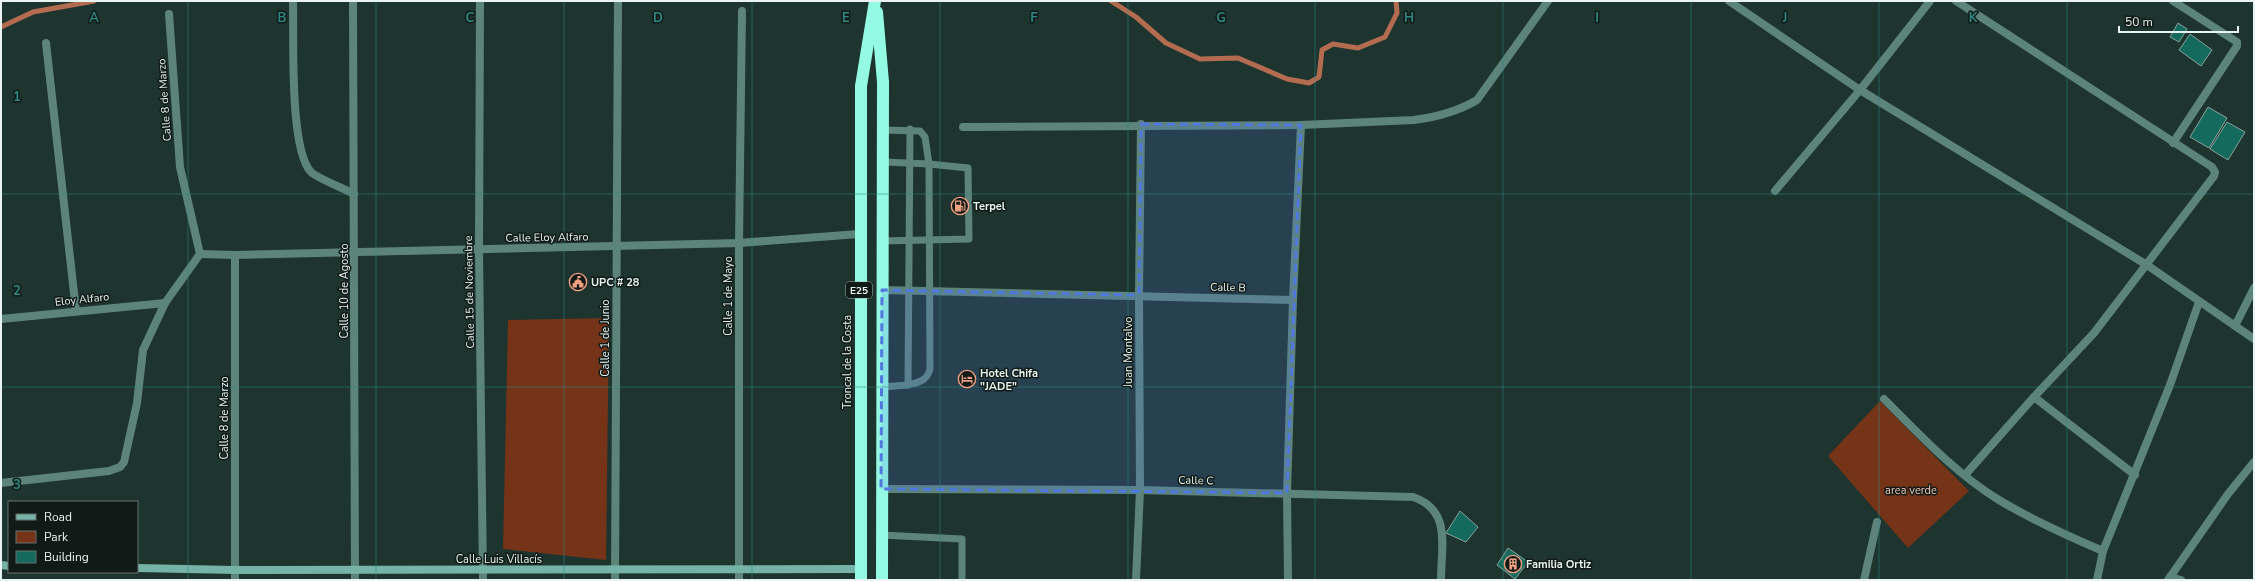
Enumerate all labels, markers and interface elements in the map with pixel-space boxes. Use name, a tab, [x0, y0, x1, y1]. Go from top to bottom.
scale bar	[2119, 8, 2238, 34]
text: A	[89, 9, 99, 27]
text: B	[278, 9, 287, 27]
text: C	[466, 9, 475, 27]
text: D	[653, 9, 663, 27]
text: E	[842, 9, 850, 27]
text: F	[1030, 9, 1038, 27]
text: G	[1216, 9, 1226, 27]
text: H	[1404, 9, 1414, 27]
text: I	[1595, 9, 1599, 27]
text: J	[1782, 9, 1787, 27]
text: K	[1969, 9, 1978, 27]
text: 50 m	[2125, 14, 2153, 30]
street label: Calle 8 de Marzo	[154, 58, 175, 142]
text: 1	[13, 88, 21, 106]
fuel station icon: Terpel	[950, 196, 970, 216]
place label: Terpel	[973, 199, 1006, 214]
street label: Calle Eloy Alfaro	[505, 229, 589, 246]
street label: Calle 15 de Noviembre	[461, 235, 478, 349]
street label: Calle 10 de Agosto	[337, 244, 352, 338]
street label: Calle 1 de Mayo	[721, 256, 736, 336]
public building icon: UPC # 28	[568, 272, 588, 292]
place label: UPC # 28	[591, 275, 640, 290]
street label: Calle B	[1210, 279, 1246, 296]
text: 2	[13, 282, 21, 300]
road number: E25	[846, 282, 872, 298]
street label: Eloy Alfaro	[54, 289, 110, 310]
street label: Calle 1 de Junio	[598, 299, 613, 377]
street label: Troncal de la Costa	[840, 315, 855, 409]
street label: Juan Montalvo	[1121, 317, 1136, 388]
place label: Hotel Chifa "JADE"	[980, 366, 1038, 394]
hotel icon: Hotel Chifa "JADE"	[957, 369, 977, 389]
street label: Calle 8 de Marzo	[217, 377, 232, 460]
street label: Calle C	[1178, 473, 1214, 488]
text: 3	[13, 476, 21, 494]
park label: area verde	[1885, 483, 1937, 498]
legend	[8, 501, 138, 573]
text: Road	[44, 509, 72, 525]
text: Park	[44, 529, 69, 545]
text: Building	[44, 549, 89, 565]
street label: Calle Luis Villacís	[456, 552, 542, 567]
building icon: Familia Ortiz	[1503, 554, 1523, 574]
place label: Familia Ortiz	[1526, 557, 1591, 572]

